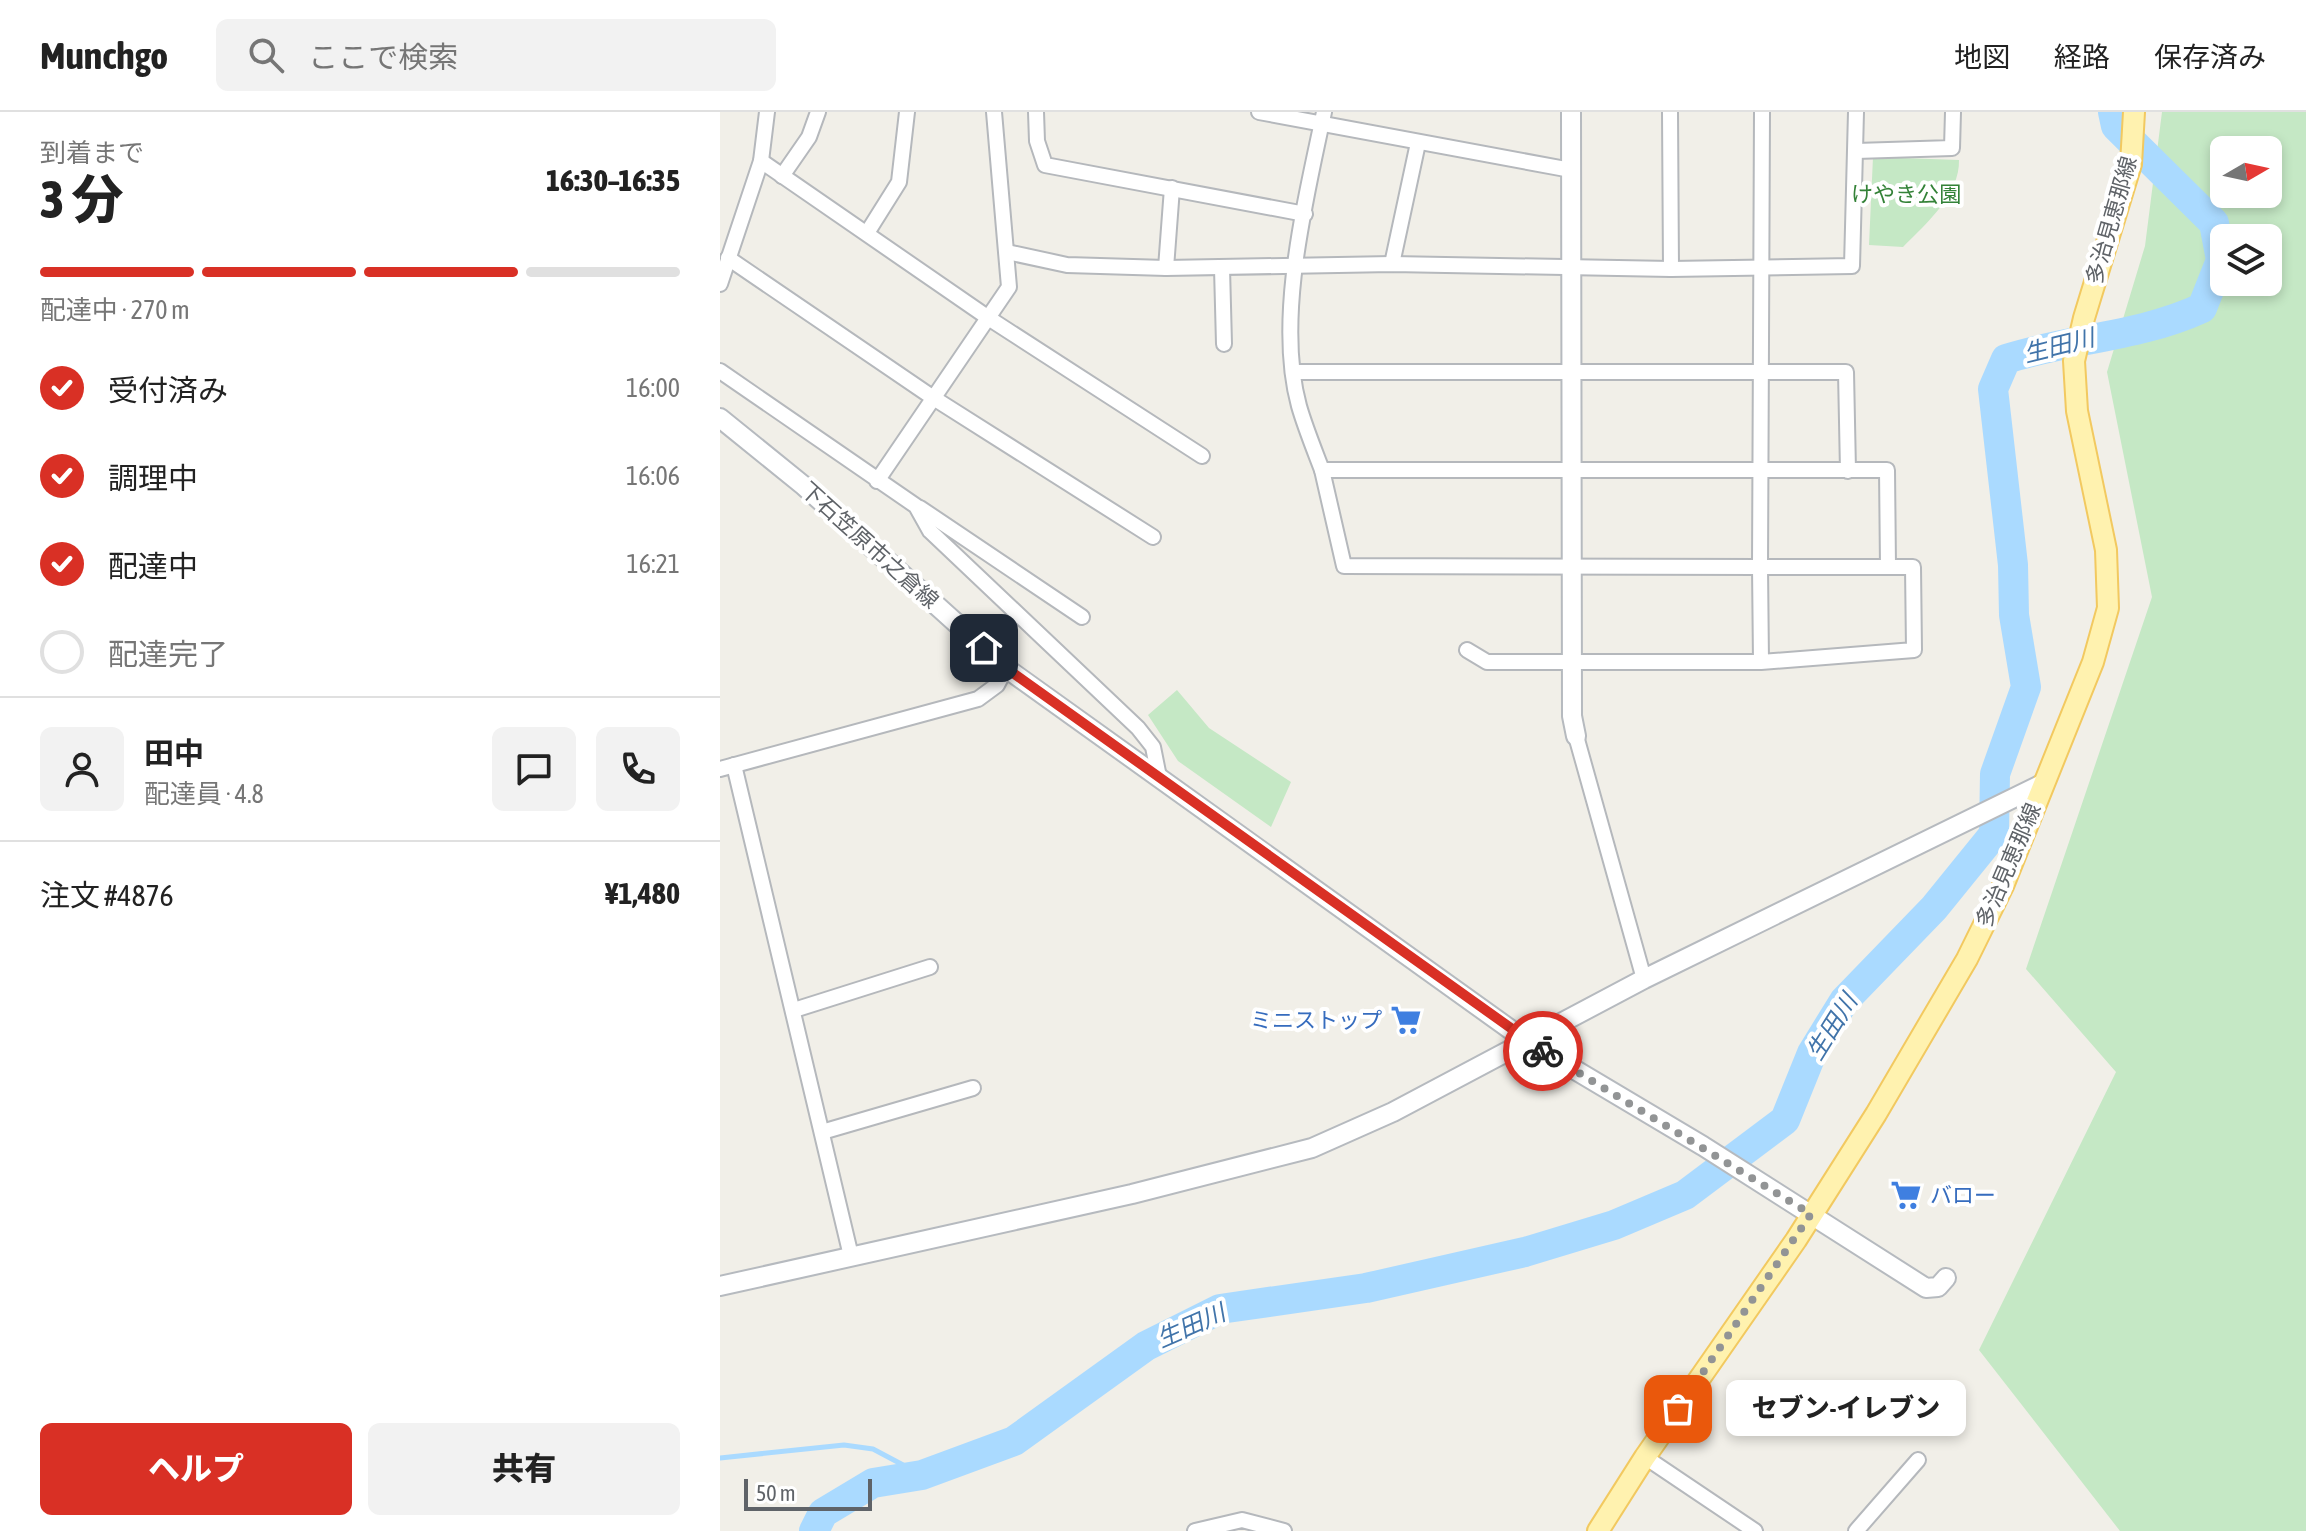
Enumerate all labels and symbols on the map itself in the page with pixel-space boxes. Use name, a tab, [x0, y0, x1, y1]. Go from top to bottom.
north arrow	[2210, 136, 2282, 208]
street label: 多治見恵那線	[2080, 153, 2142, 287]
park label: けやき公園	[1851, 181, 1961, 207]
water label: 生田川	[2021, 323, 2100, 367]
street label: 下石笠原市之倉線	[796, 476, 944, 614]
pin	[950, 614, 1018, 682]
street label: 多治見恵那線	[1970, 799, 2046, 931]
water label: 生田川	[1801, 987, 1864, 1064]
supermarket icon: ミニストップ	[1389, 1003, 1423, 1037]
place label: ミニストップ	[1250, 1007, 1382, 1033]
courier	[1503, 1011, 1583, 1091]
supermarket icon: バロー	[1889, 1178, 1923, 1212]
place label: バロー	[1930, 1182, 1996, 1208]
water label: 生田川	[1152, 1297, 1232, 1353]
pin	[1644, 1375, 1712, 1443]
callout: セブン-イレブン	[1726, 1381, 1966, 1437]
scale bar	[744, 1475, 872, 1511]

